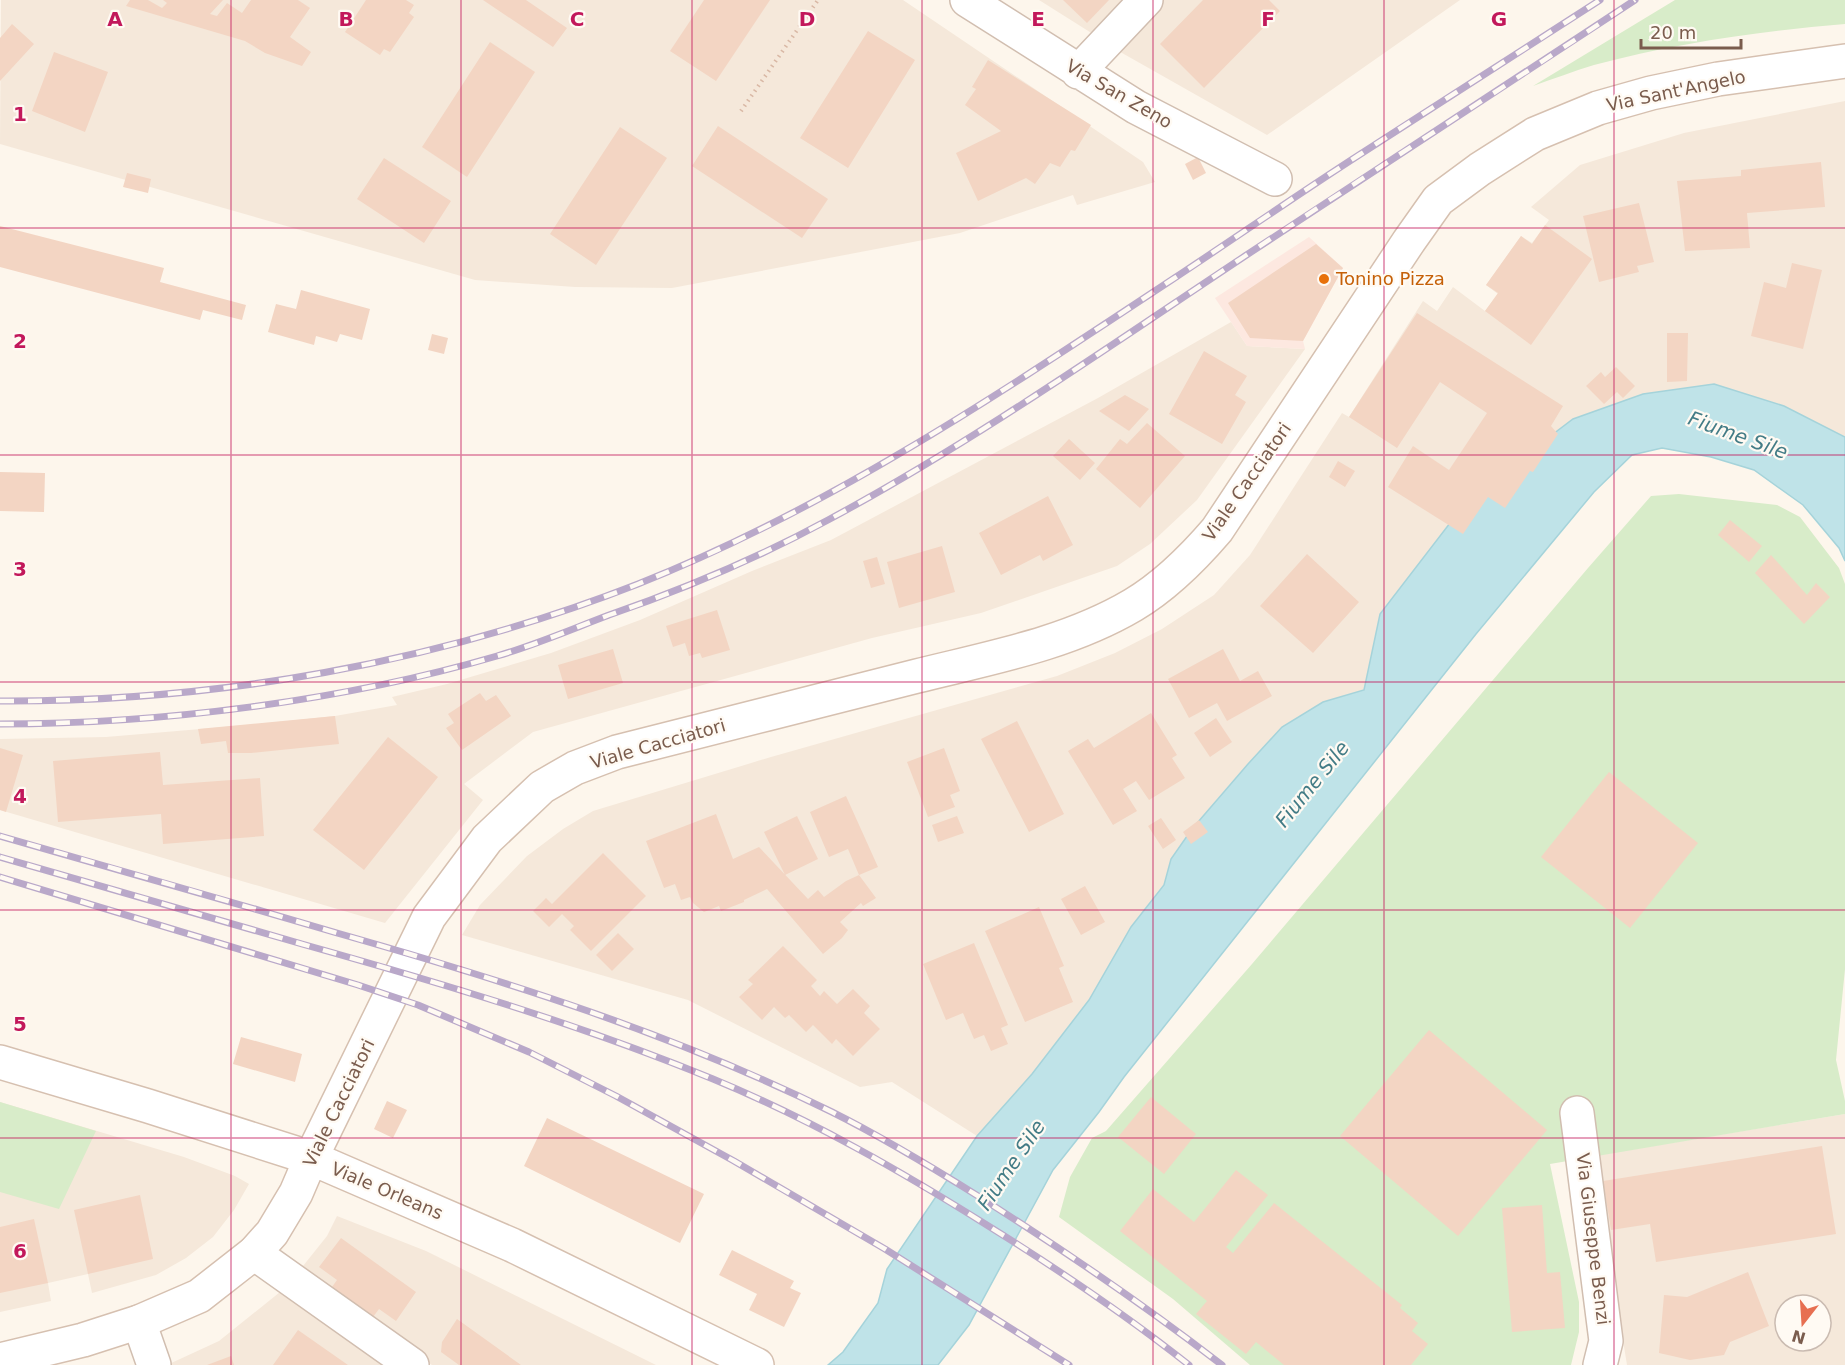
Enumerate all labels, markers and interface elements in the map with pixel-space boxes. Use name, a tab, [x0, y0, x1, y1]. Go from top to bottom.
text: A	[107, 7, 123, 31]
text: B	[338, 7, 354, 31]
text: C	[570, 7, 584, 31]
text: D	[799, 7, 815, 31]
text: E	[1031, 7, 1045, 31]
text: F	[1261, 7, 1275, 31]
text: G	[1491, 7, 1507, 31]
scale bar	[1641, 12, 1742, 50]
text: 20 m	[1650, 22, 1696, 43]
street label: Via San Zeno	[1062, 55, 1176, 132]
street label: Via Sant'Angelo	[1604, 66, 1747, 116]
text: 1	[13, 102, 27, 126]
place label: Tonino Pizza	[1335, 268, 1445, 289]
marker: Tonino Pizza	[1317, 272, 1331, 286]
text: 2	[13, 329, 27, 353]
water label: Fiume Sile	[1685, 406, 1791, 464]
street label: Viale Cacciatori	[1198, 418, 1295, 545]
text: 3	[13, 557, 27, 581]
street label: Viale Cacciatori	[588, 714, 728, 773]
water label: Fiume Sile	[1270, 736, 1354, 832]
text: 4	[13, 784, 27, 808]
text: 5	[13, 1012, 27, 1036]
street label: Viale Cacciatori	[299, 1035, 379, 1170]
water label: Fiume Sile	[972, 1115, 1050, 1215]
street label: Via Giuseppe Benzi	[1573, 1152, 1614, 1326]
street label: Viale Orleans	[328, 1158, 446, 1223]
text: 6	[13, 1239, 27, 1263]
north arrow	[1773, 1293, 1833, 1353]
text: N	[1790, 1326, 1808, 1348]

